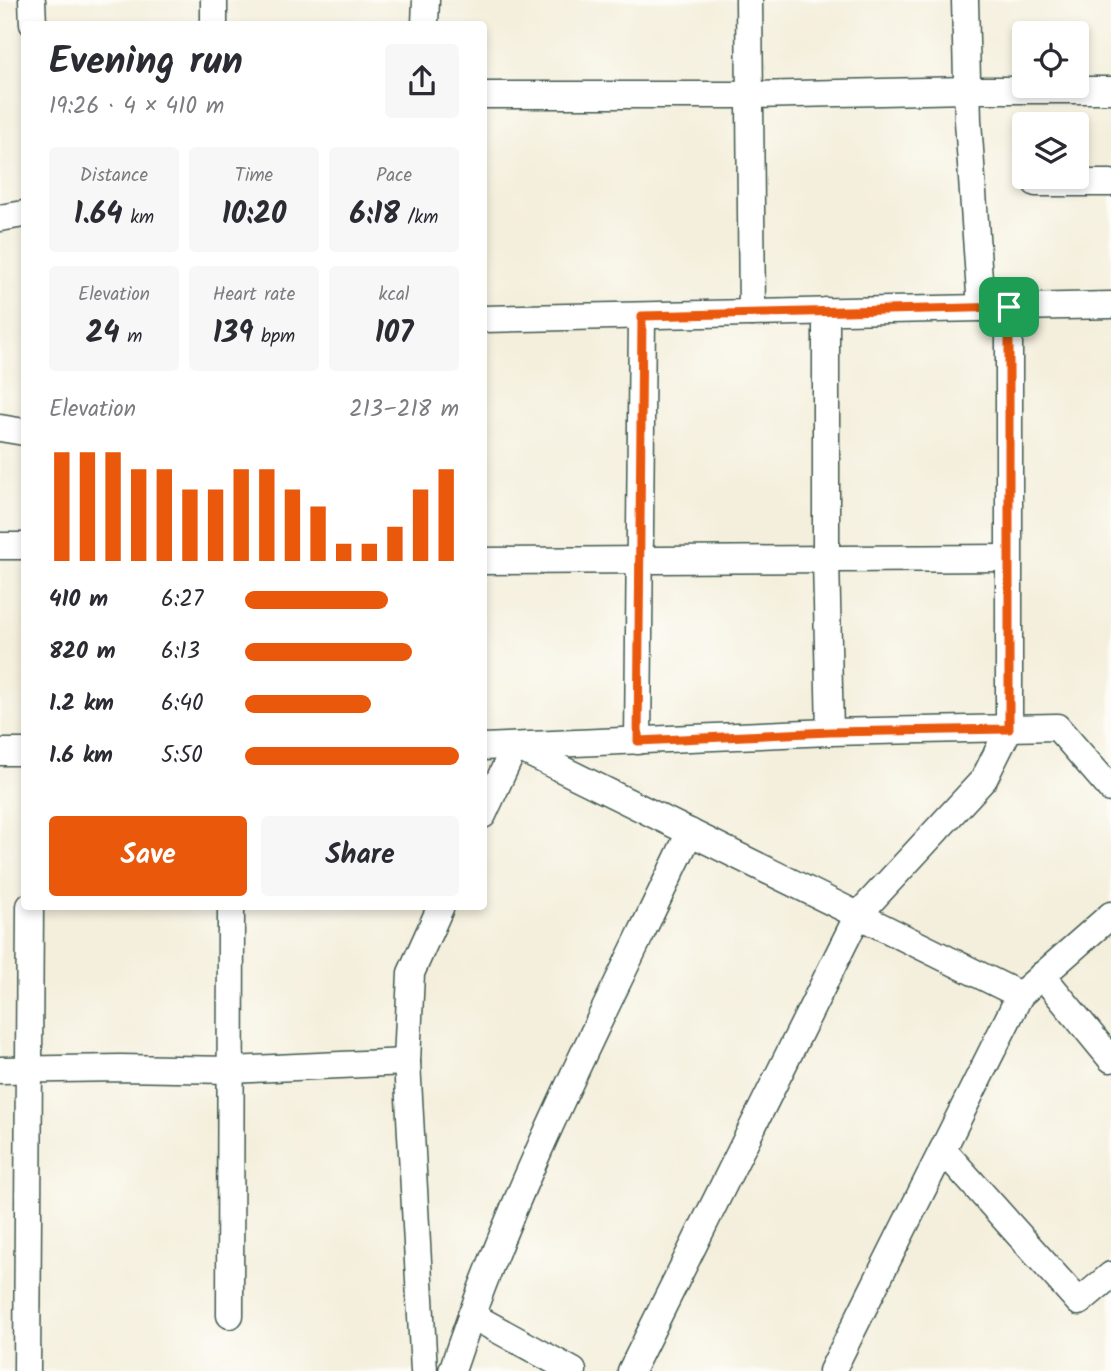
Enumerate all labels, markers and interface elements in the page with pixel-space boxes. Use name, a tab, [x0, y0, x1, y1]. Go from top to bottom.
map controls	[1012, 21, 1089, 189]
button: locate	[1012, 21, 1089, 98]
text: Evening run	[49, 33, 243, 93]
button: share	[385, 44, 459, 118]
text: 19:26 · 4 × 410 m	[49, 89, 224, 125]
button: layers	[1012, 112, 1089, 189]
text: Distance	[80, 161, 148, 191]
text: Time	[235, 161, 273, 191]
text: Pace	[376, 161, 412, 191]
text: 1.64	[74, 191, 123, 239]
text: 10:20	[222, 191, 286, 239]
text: 6:18	[350, 191, 400, 239]
text: km	[123, 203, 154, 233]
text: /km	[400, 203, 438, 233]
pin	[979, 277, 1039, 337]
text: Elevation	[78, 280, 150, 310]
text: Heart rate	[213, 280, 295, 310]
text: kcal	[379, 280, 409, 310]
icon: arrive	[990, 288, 1028, 326]
text: 24	[86, 310, 120, 358]
text: 139	[213, 310, 253, 358]
text: 107	[375, 310, 413, 358]
text: m	[120, 322, 142, 352]
text: bpm	[253, 322, 295, 352]
text: Elevation	[49, 392, 136, 428]
text: 213–218 m	[349, 392, 459, 428]
text: 410 m	[49, 582, 108, 618]
text: 6:27	[161, 582, 203, 618]
text: 820 m	[49, 634, 115, 670]
text: 6:13	[161, 634, 200, 670]
text: 1.2 km	[49, 686, 114, 722]
text: 6:40	[161, 686, 204, 722]
text: 1.6 km	[49, 738, 113, 774]
text: 5:50	[161, 738, 203, 774]
button: Save	[49, 816, 247, 896]
button: Share	[261, 816, 459, 896]

